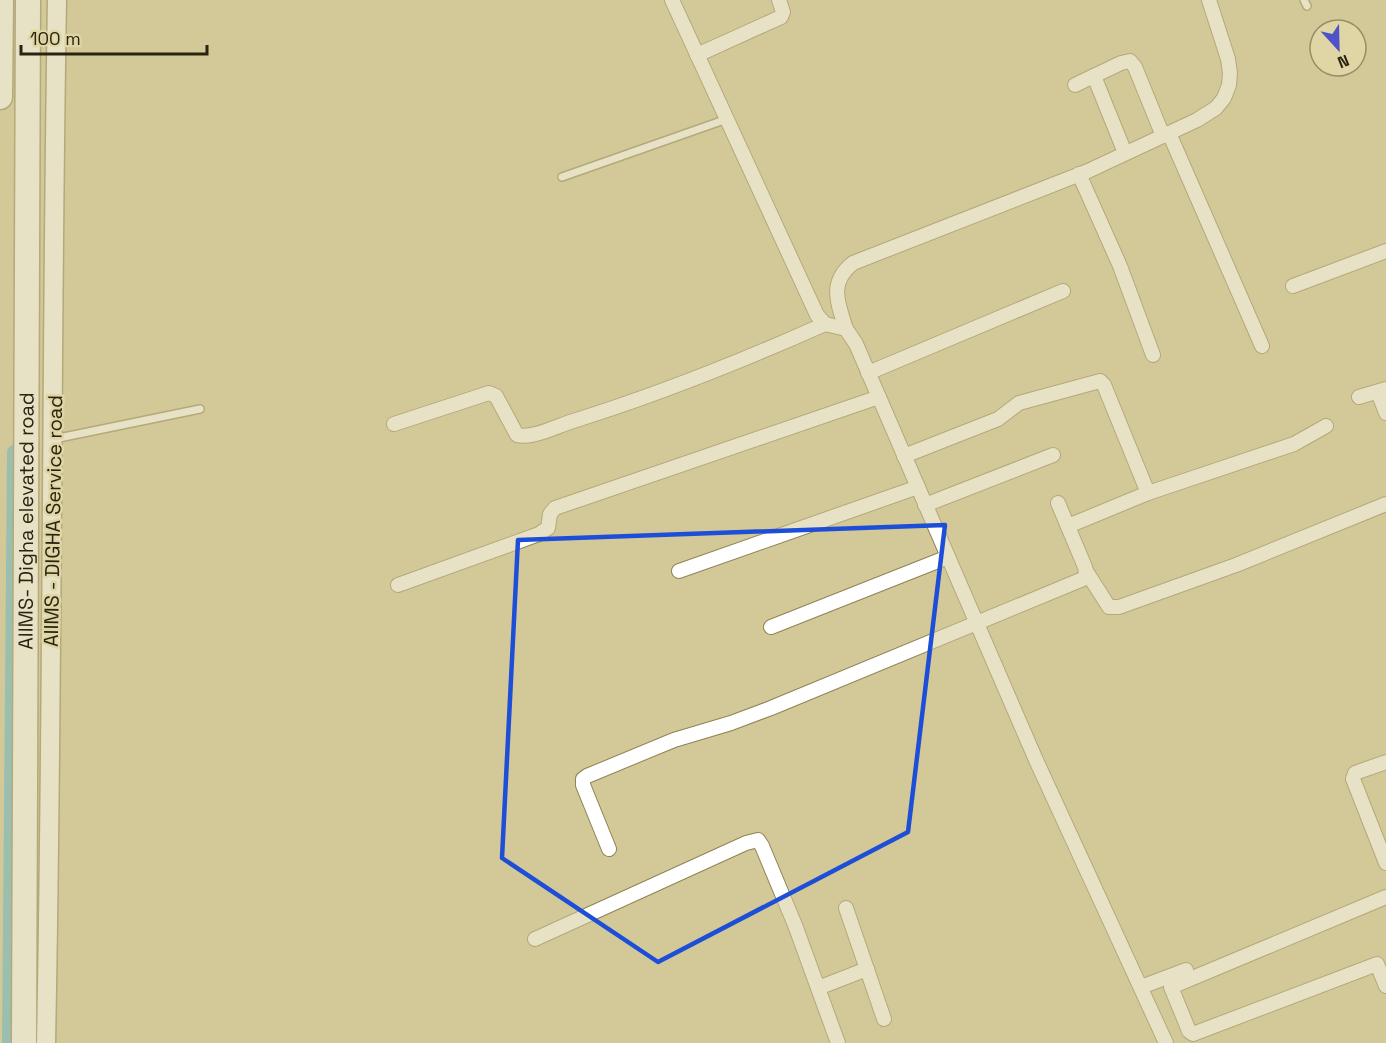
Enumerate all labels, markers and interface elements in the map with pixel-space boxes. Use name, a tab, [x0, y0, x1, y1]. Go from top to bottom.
scale bar	[21, 18, 207, 56]
north arrow	[1308, 18, 1368, 78]
text: 100 m	[30, 27, 81, 50]
text: N	[1335, 50, 1352, 73]
street label: AIIMS- Digha elevated road	[13, 392, 39, 650]
street label: AIIMS - DIGHA Service road	[38, 395, 68, 647]

